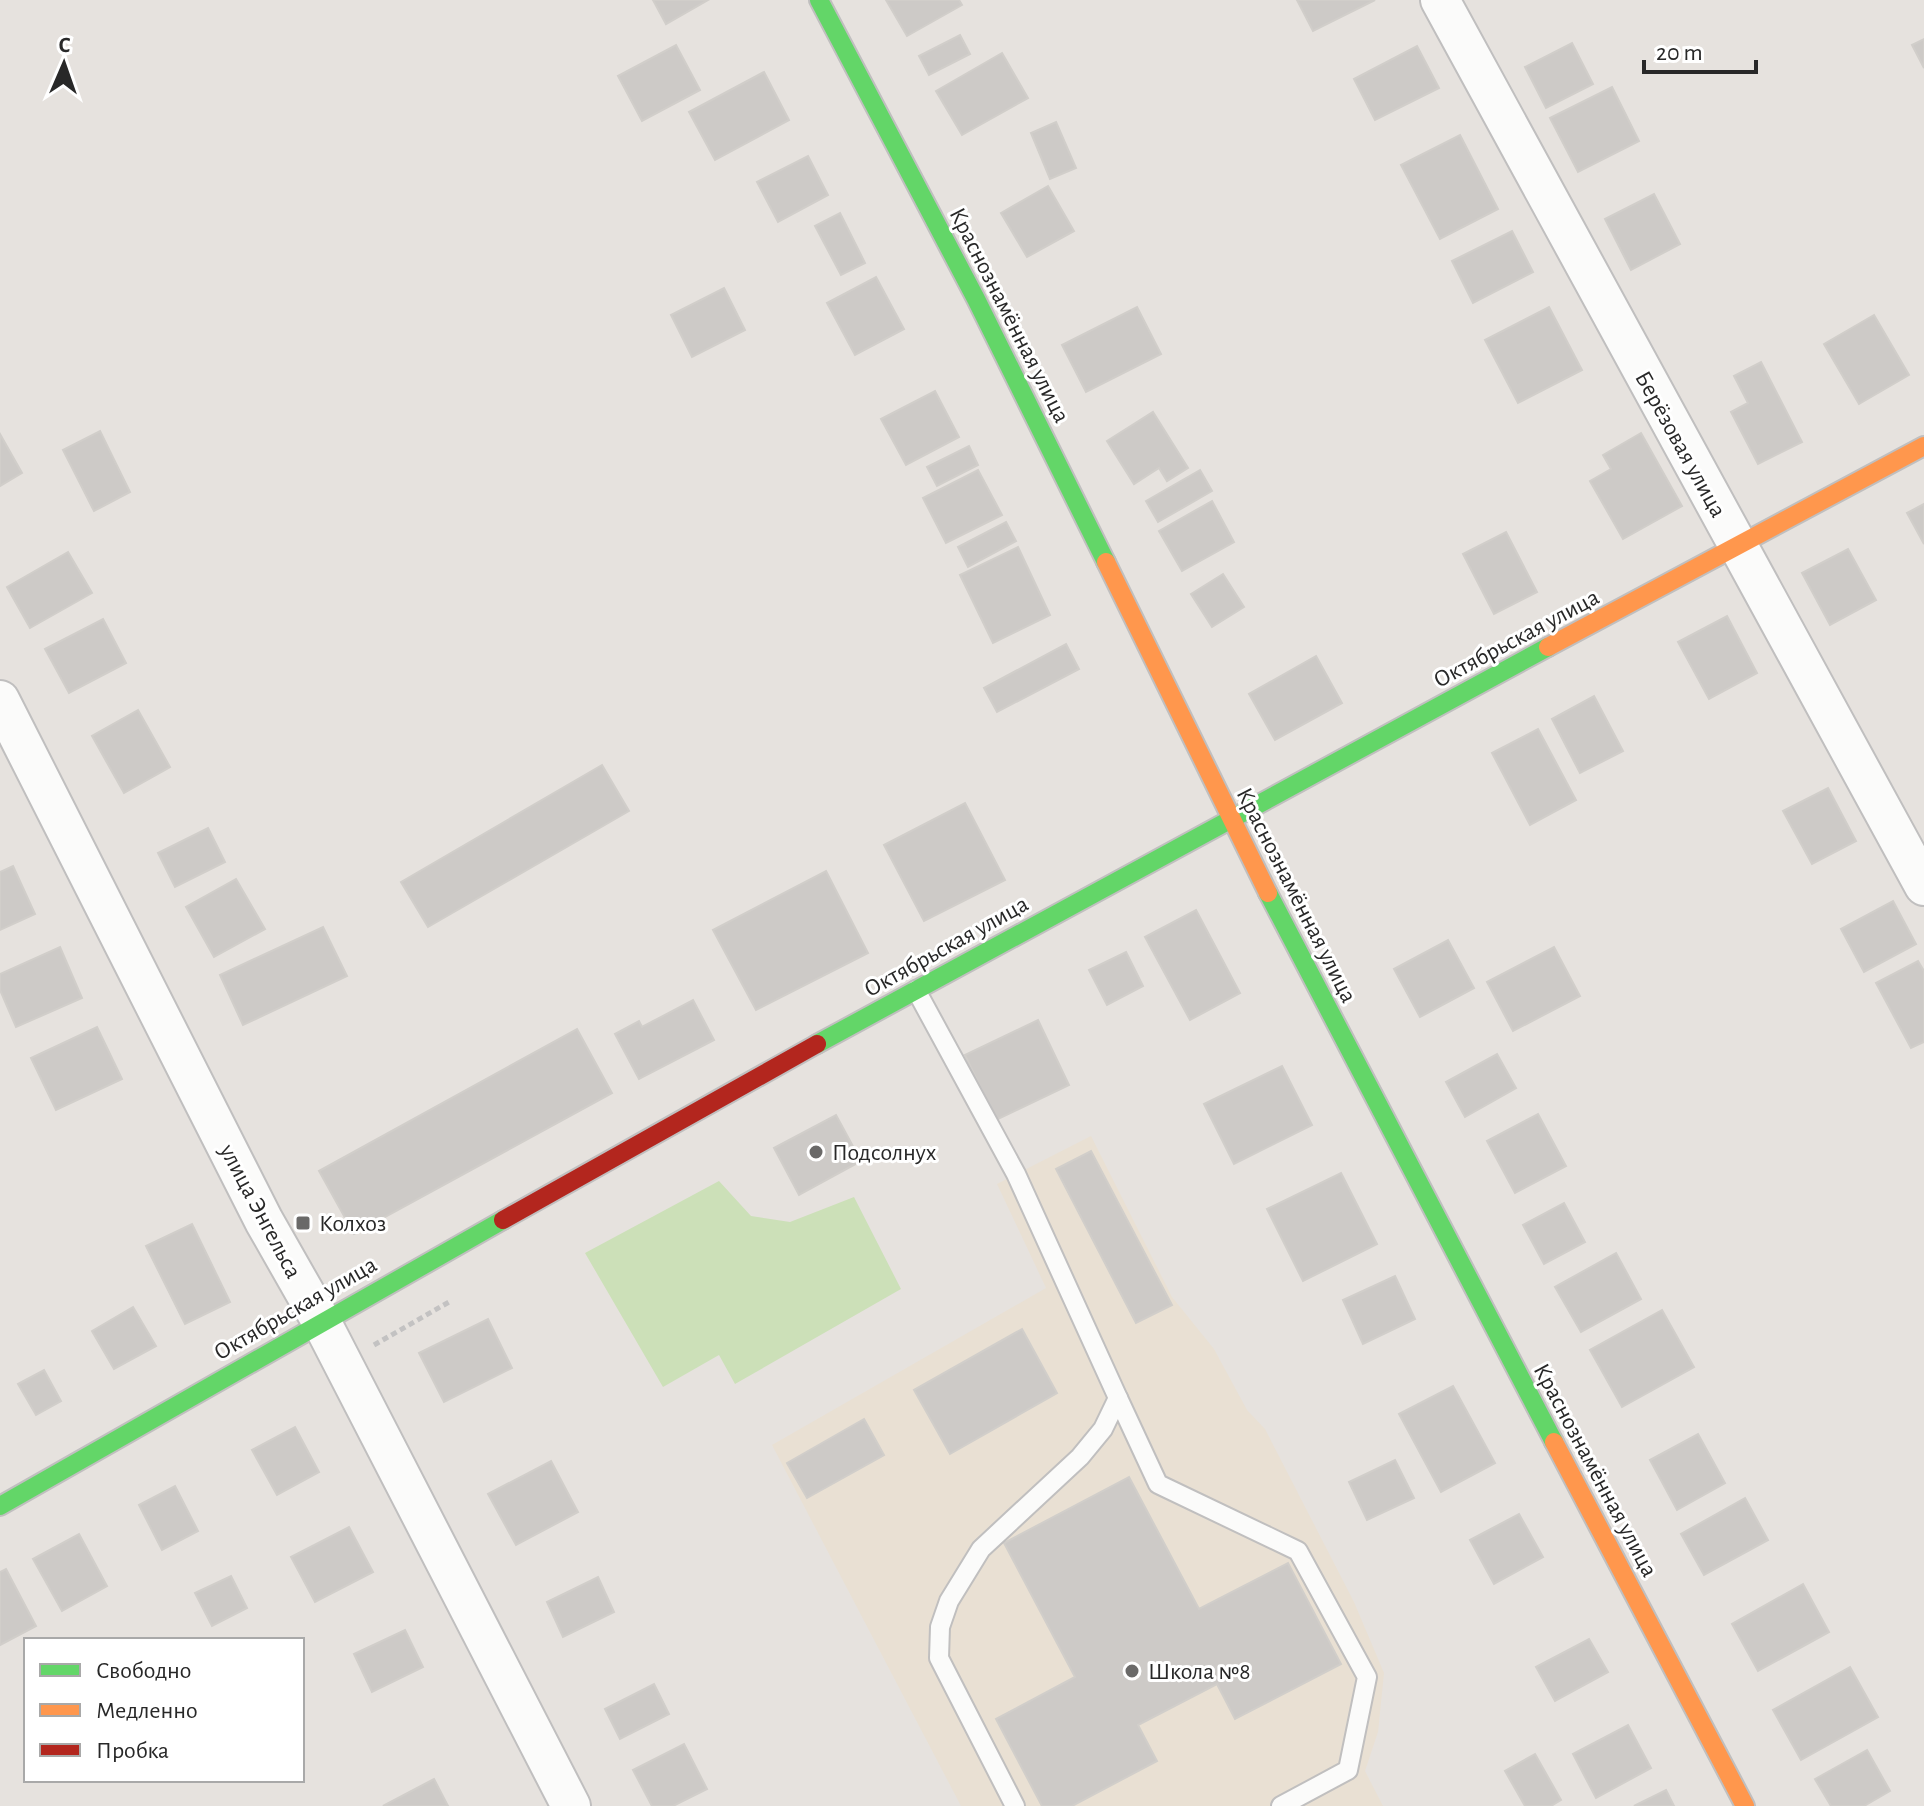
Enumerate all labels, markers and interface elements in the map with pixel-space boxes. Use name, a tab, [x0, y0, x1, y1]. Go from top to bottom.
north arrow	[24, 24, 104, 104]
scale bar	[1644, 24, 1756, 74]
text: С	[58, 34, 71, 56]
text: 20 m	[1656, 41, 1703, 65]
street label: Краснознамённая улица	[944, 204, 1074, 427]
street label: Берёзовая улица	[1630, 367, 1730, 522]
street label: Октябрьская улица	[1430, 585, 1603, 693]
street label: Краснознамённая улица	[1231, 784, 1361, 1007]
street label: Октябрьская улица	[860, 892, 1033, 1002]
street label: улица Энгельса	[214, 1140, 305, 1282]
place label: Подсолнух	[832, 1141, 937, 1165]
marker: Подсолнух	[807, 1143, 825, 1161]
place label: Колхоз	[319, 1212, 386, 1236]
marker: Колхоз	[294, 1214, 312, 1232]
street label: Октябрьская улица	[210, 1253, 381, 1365]
street label: Краснознамённая улица	[1529, 1360, 1662, 1581]
legend	[24, 1638, 304, 1782]
text: Свободно	[96, 1659, 191, 1683]
place label: Школа №8	[1148, 1660, 1251, 1684]
marker: Школа №8	[1123, 1662, 1141, 1680]
text: Медленно	[96, 1699, 198, 1723]
text: Пробка	[96, 1739, 169, 1763]

